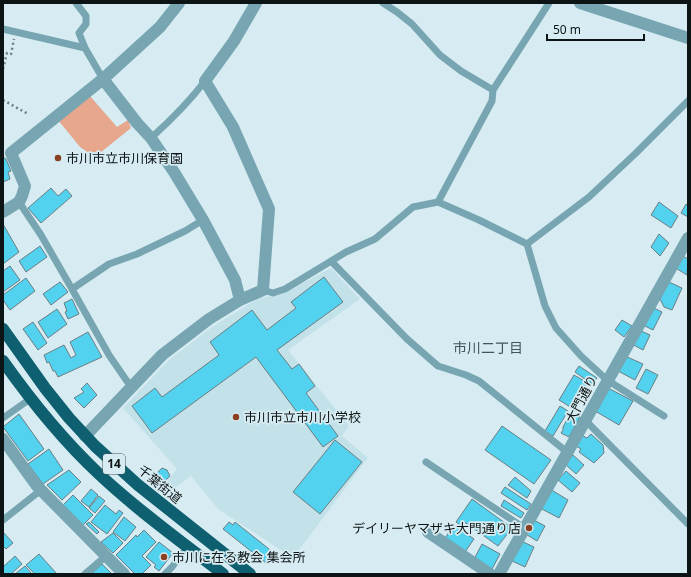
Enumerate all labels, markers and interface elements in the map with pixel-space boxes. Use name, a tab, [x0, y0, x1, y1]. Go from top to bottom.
scale bar	[547, 16, 644, 42]
text: 50 m	[553, 21, 581, 38]
place label: 市川市立市川保育園	[66, 149, 183, 167]
marker: 市川市立市川保育園	[53, 153, 63, 163]
district label: 市川二丁目	[453, 338, 523, 357]
street label: 大門通り	[561, 372, 601, 426]
place label: 市川市立市川小学校	[244, 408, 361, 426]
marker: 市川市立市川小学校	[231, 412, 241, 422]
road number: 14	[103, 454, 125, 474]
street label: 千葉街道	[134, 461, 186, 507]
place label: デイリーヤマザキ大門通り店	[352, 519, 521, 537]
marker: デイリーヤマザキ大門通り店	[524, 523, 534, 533]
place label: 市川に在る教会 集会所	[172, 548, 305, 566]
marker: 市川に在る教会 集会所	[159, 552, 169, 562]

